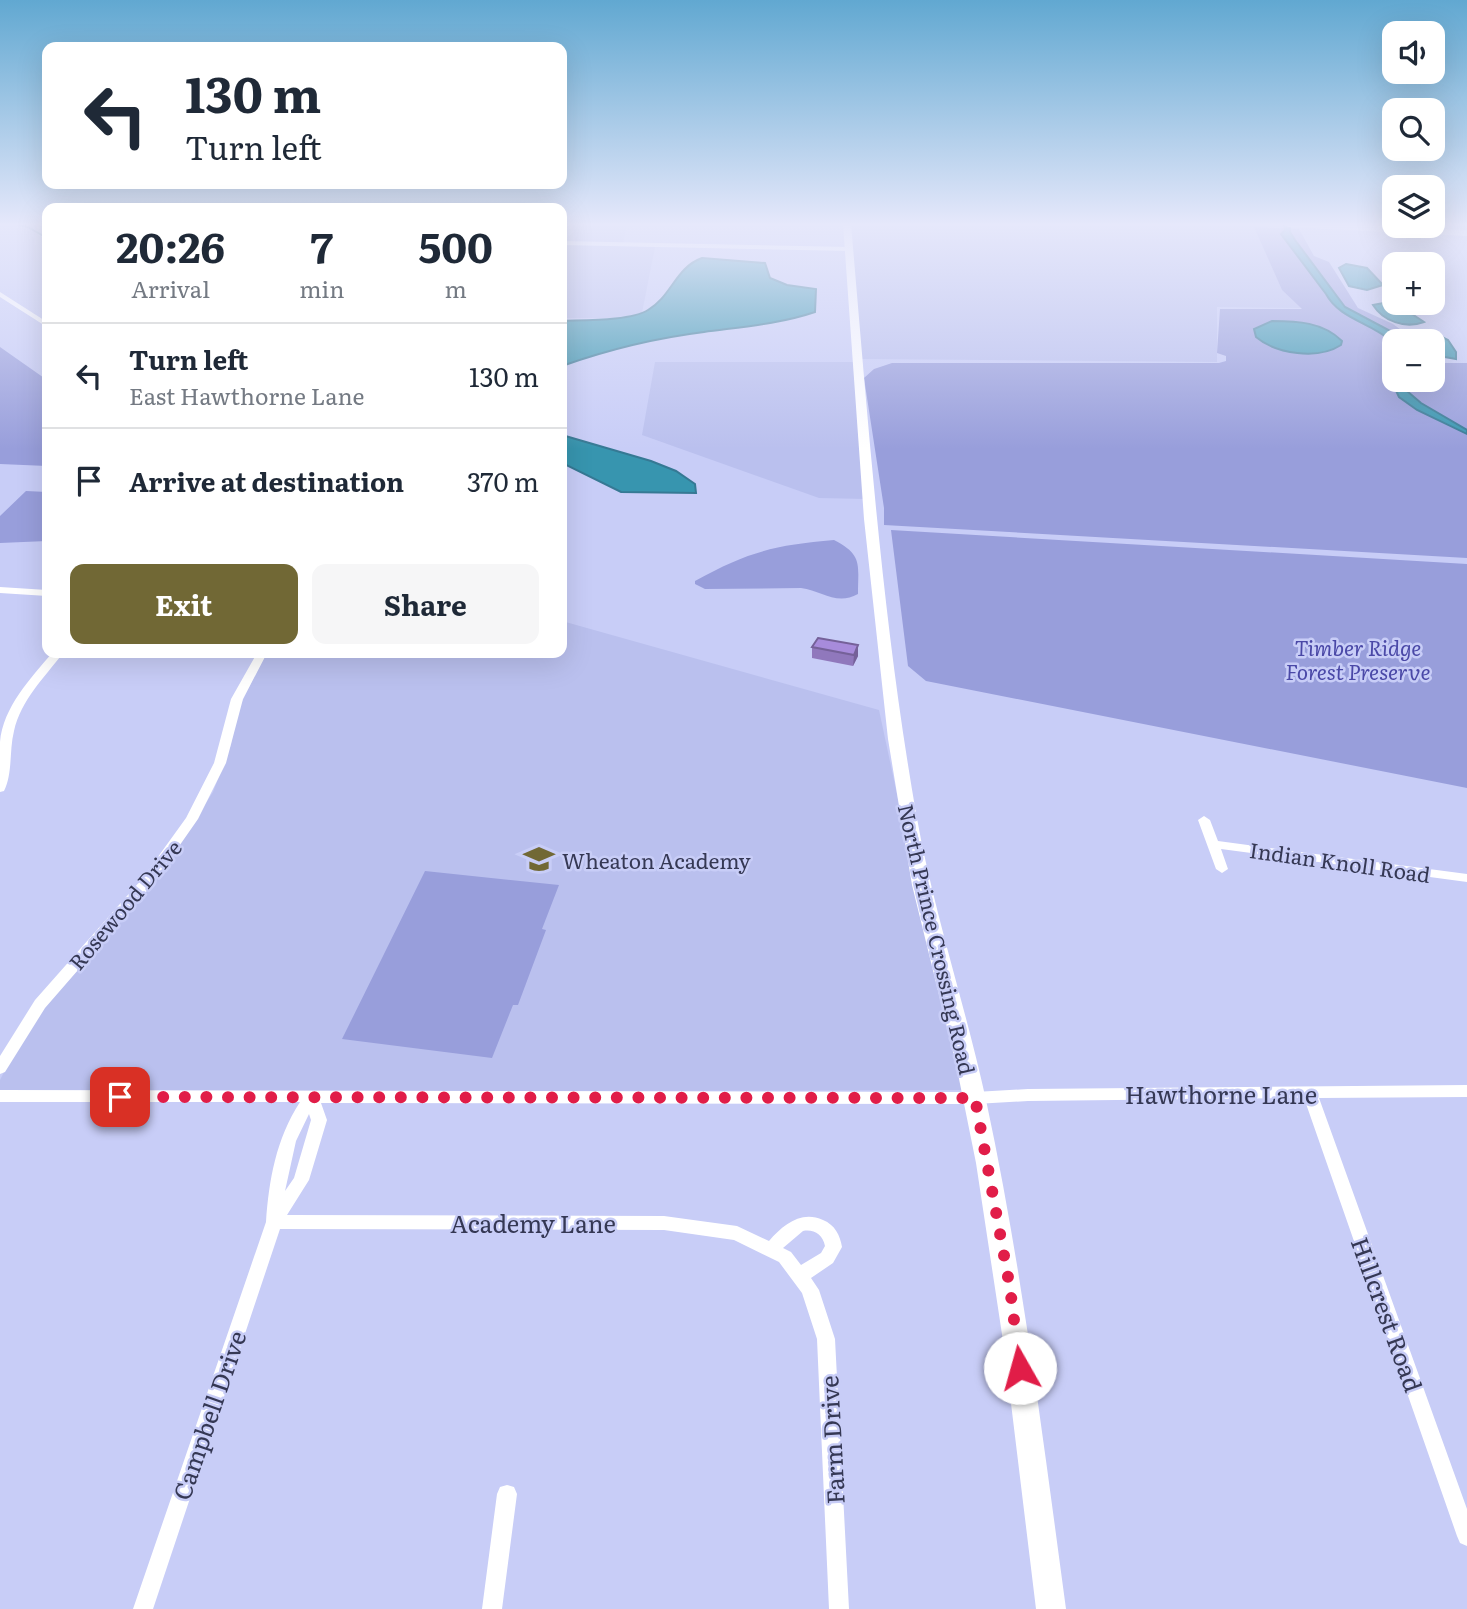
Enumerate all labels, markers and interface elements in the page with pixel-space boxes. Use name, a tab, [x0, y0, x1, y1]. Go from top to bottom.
map controls	[1382, 21, 1445, 392]
button: sound	[1382, 21, 1445, 84]
text: 130 m	[185, 55, 321, 128]
icon: left	[70, 70, 161, 161]
button: search	[1382, 98, 1445, 161]
text: Turn left	[185, 122, 322, 170]
button: layers	[1382, 175, 1445, 238]
text: 20:26	[116, 214, 225, 276]
text: 7	[310, 214, 333, 276]
text: 500	[418, 214, 493, 276]
button: +	[1382, 252, 1445, 315]
text: Arrival	[131, 271, 210, 305]
text: min	[299, 271, 344, 305]
text: m	[445, 271, 467, 305]
button: −	[1382, 329, 1445, 392]
text: Turn left	[129, 339, 248, 378]
text: 130 m	[469, 356, 539, 395]
icon: left	[70, 357, 108, 395]
text: East Hawthorne Lane	[129, 378, 364, 412]
text: Arrive at destination	[129, 461, 404, 500]
text: 370 m	[467, 461, 539, 500]
icon: arrive	[70, 462, 108, 500]
button: Exit	[70, 564, 298, 644]
button: Share	[312, 564, 539, 644]
park label: Timber Ridge Forest Preserve	[1286, 631, 1430, 686]
street label: North Prince Crossing Road	[892, 801, 984, 1078]
street label: Rosewood Drive	[60, 832, 188, 976]
street label: Indian Knoll Road	[1248, 833, 1433, 889]
school or university icon: Wheaton Academy	[522, 842, 556, 876]
place label: Wheaton Academy	[562, 844, 751, 875]
pin	[90, 1067, 150, 1127]
street label: Hawthorne Lane	[1125, 1076, 1317, 1111]
icon: arrive	[101, 1078, 139, 1116]
street label: Academy Lane	[450, 1205, 616, 1240]
street label: Hillcrest Road	[1344, 1232, 1432, 1397]
street label: Campbell Drive	[163, 1326, 253, 1504]
position arrow	[983, 1331, 1057, 1405]
street label: Farm Drive	[810, 1375, 852, 1505]

